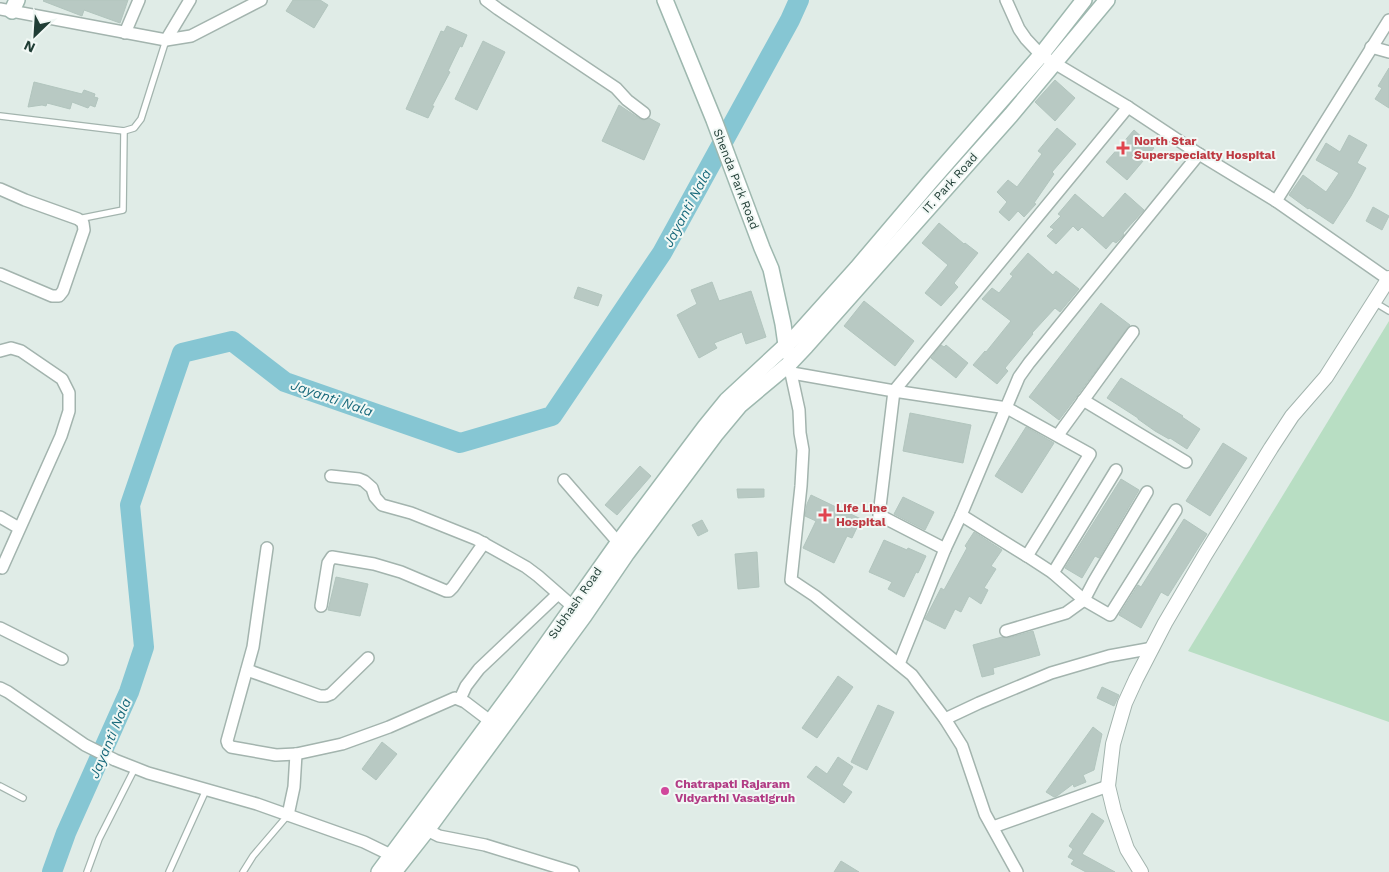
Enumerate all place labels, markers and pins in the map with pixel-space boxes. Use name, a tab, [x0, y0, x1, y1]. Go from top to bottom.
place label: North Star Superspecialty Hospital	[1134, 134, 1275, 162]
marker: North Star Superspecialty Hospital	[1116, 141, 1130, 155]
place label: Life Line Hospital	[836, 501, 887, 529]
marker: Life Line Hospital	[818, 508, 832, 522]
place label: Chatrapati Rajaram Vidyarthi Vasatigruh	[675, 777, 795, 805]
marker: Chatrapati Rajaram Vidyarthi Vasatigruh	[659, 785, 671, 797]

